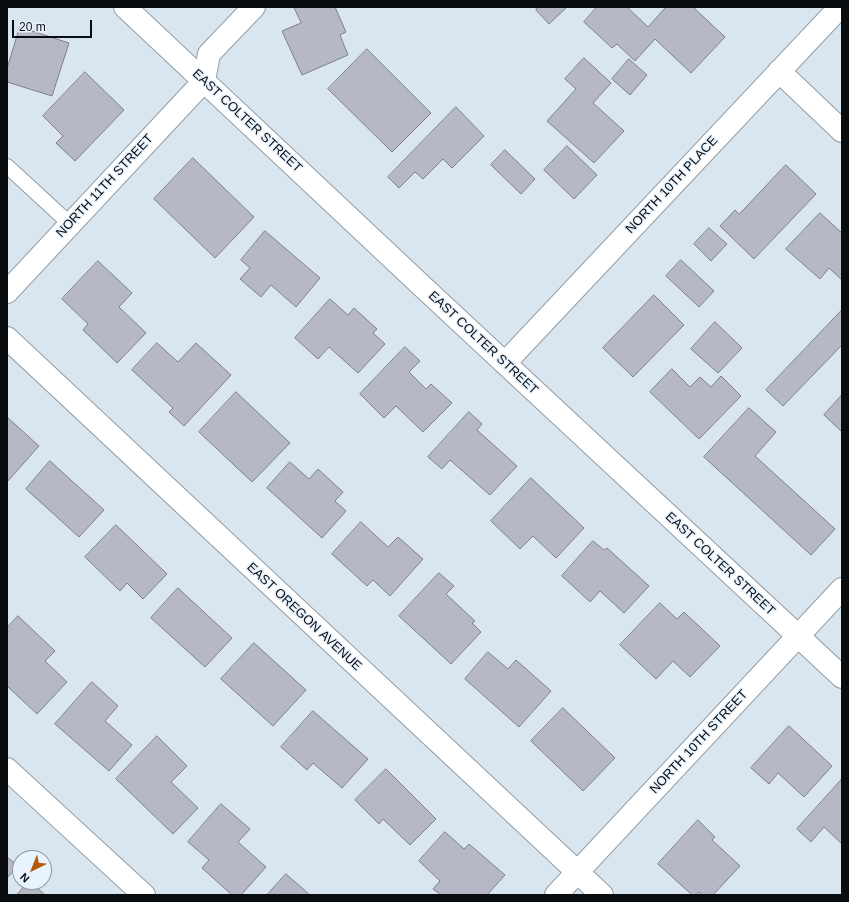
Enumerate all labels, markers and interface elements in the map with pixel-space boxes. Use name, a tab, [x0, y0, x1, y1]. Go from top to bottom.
scale bar	[14, 12, 94, 38]
text: 20 m	[19, 20, 46, 34]
street label: EAST COLTER STREET	[189, 66, 305, 176]
street label: NORTH 11TH STREET	[53, 131, 157, 241]
street label: NORTH 10TH PLACE	[623, 133, 721, 237]
street label: EAST COLTER STREET	[425, 288, 541, 398]
street label: EAST COLTER STREET	[662, 509, 778, 619]
street label: EAST OREGON AVENUE	[243, 560, 365, 674]
street label: NORTH 10TH STREET	[647, 687, 751, 797]
north arrow	[12, 850, 52, 890]
text: N	[18, 871, 32, 885]

